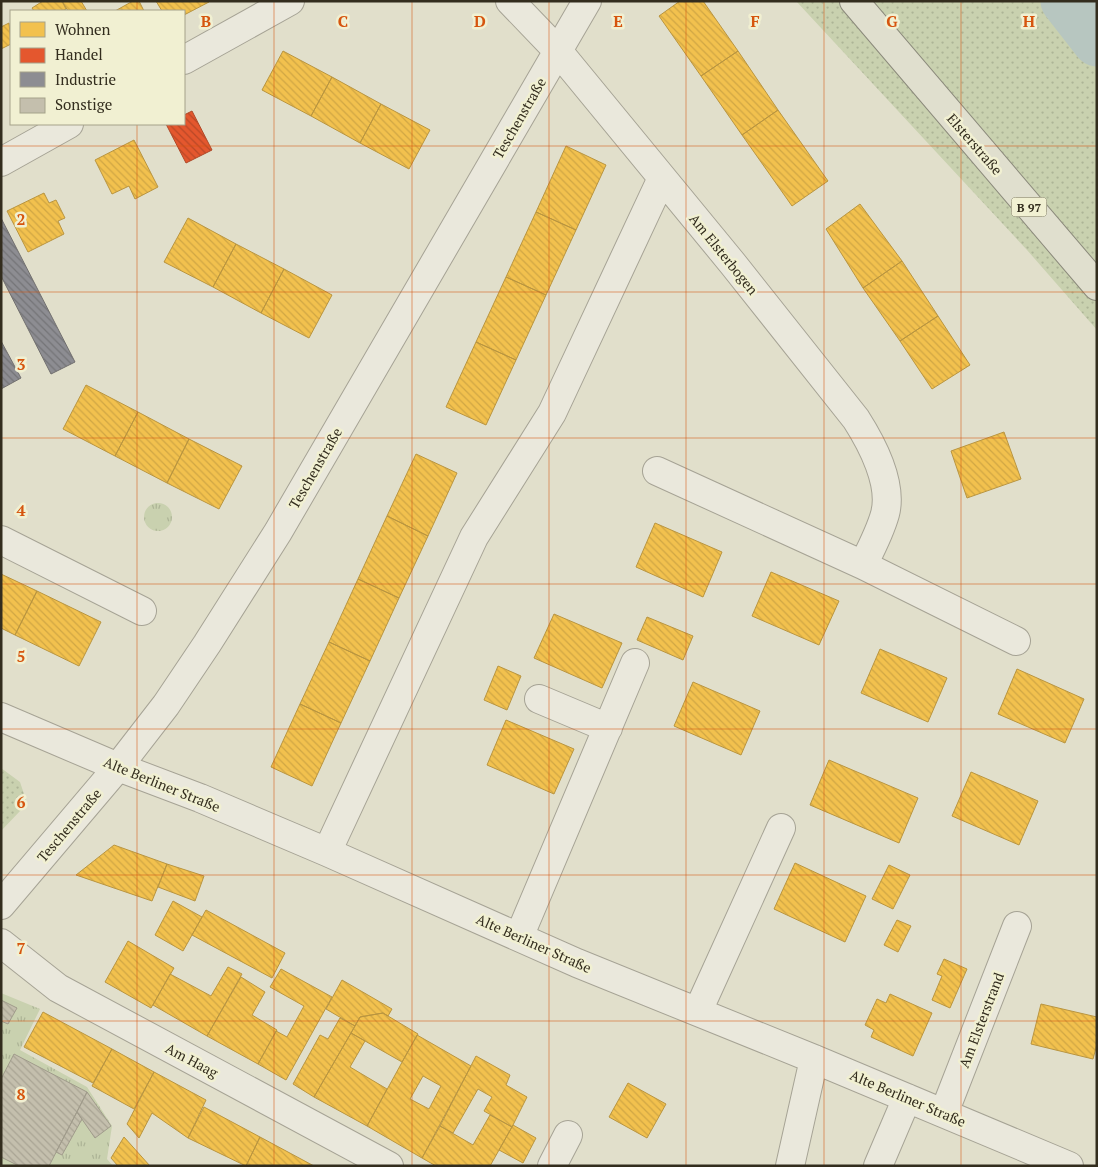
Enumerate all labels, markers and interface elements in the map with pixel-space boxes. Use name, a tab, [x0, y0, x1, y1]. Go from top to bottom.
legend	[10, 10, 185, 125]
text: B	[201, 10, 211, 32]
text: C	[338, 10, 348, 32]
text: D	[474, 10, 486, 32]
text: E	[613, 10, 623, 32]
text: F	[750, 10, 760, 32]
text: G	[886, 10, 898, 32]
text: H	[1023, 10, 1035, 32]
text: Wohnen	[55, 19, 111, 39]
text: Handel	[55, 44, 103, 64]
text: Industrie	[55, 69, 116, 89]
street label: Teschenstraße	[488, 74, 550, 162]
text: Sonstige	[55, 94, 112, 114]
street label: Elsterstraße	[943, 109, 1007, 179]
road number: B 97	[1012, 198, 1046, 216]
text: 2	[16, 208, 26, 230]
street label: Am Elsterbogen	[685, 209, 763, 299]
text: 3	[16, 353, 26, 375]
street label: Teschenstraße	[284, 424, 346, 512]
text: 4	[16, 499, 26, 521]
text: 5	[16, 645, 26, 667]
street label: Alte Berliner Straße	[101, 752, 223, 816]
street label: Teschenstraße	[33, 784, 105, 866]
text: 6	[16, 791, 26, 813]
street label: Alte Berliner Straße	[473, 909, 595, 977]
text: 7	[16, 937, 26, 959]
street label: Am Elsterstrand	[954, 969, 1008, 1070]
street label: Am Haag	[162, 1038, 222, 1082]
street label: Alte Berliner Straße	[847, 1065, 969, 1131]
text: 8	[16, 1083, 26, 1105]

